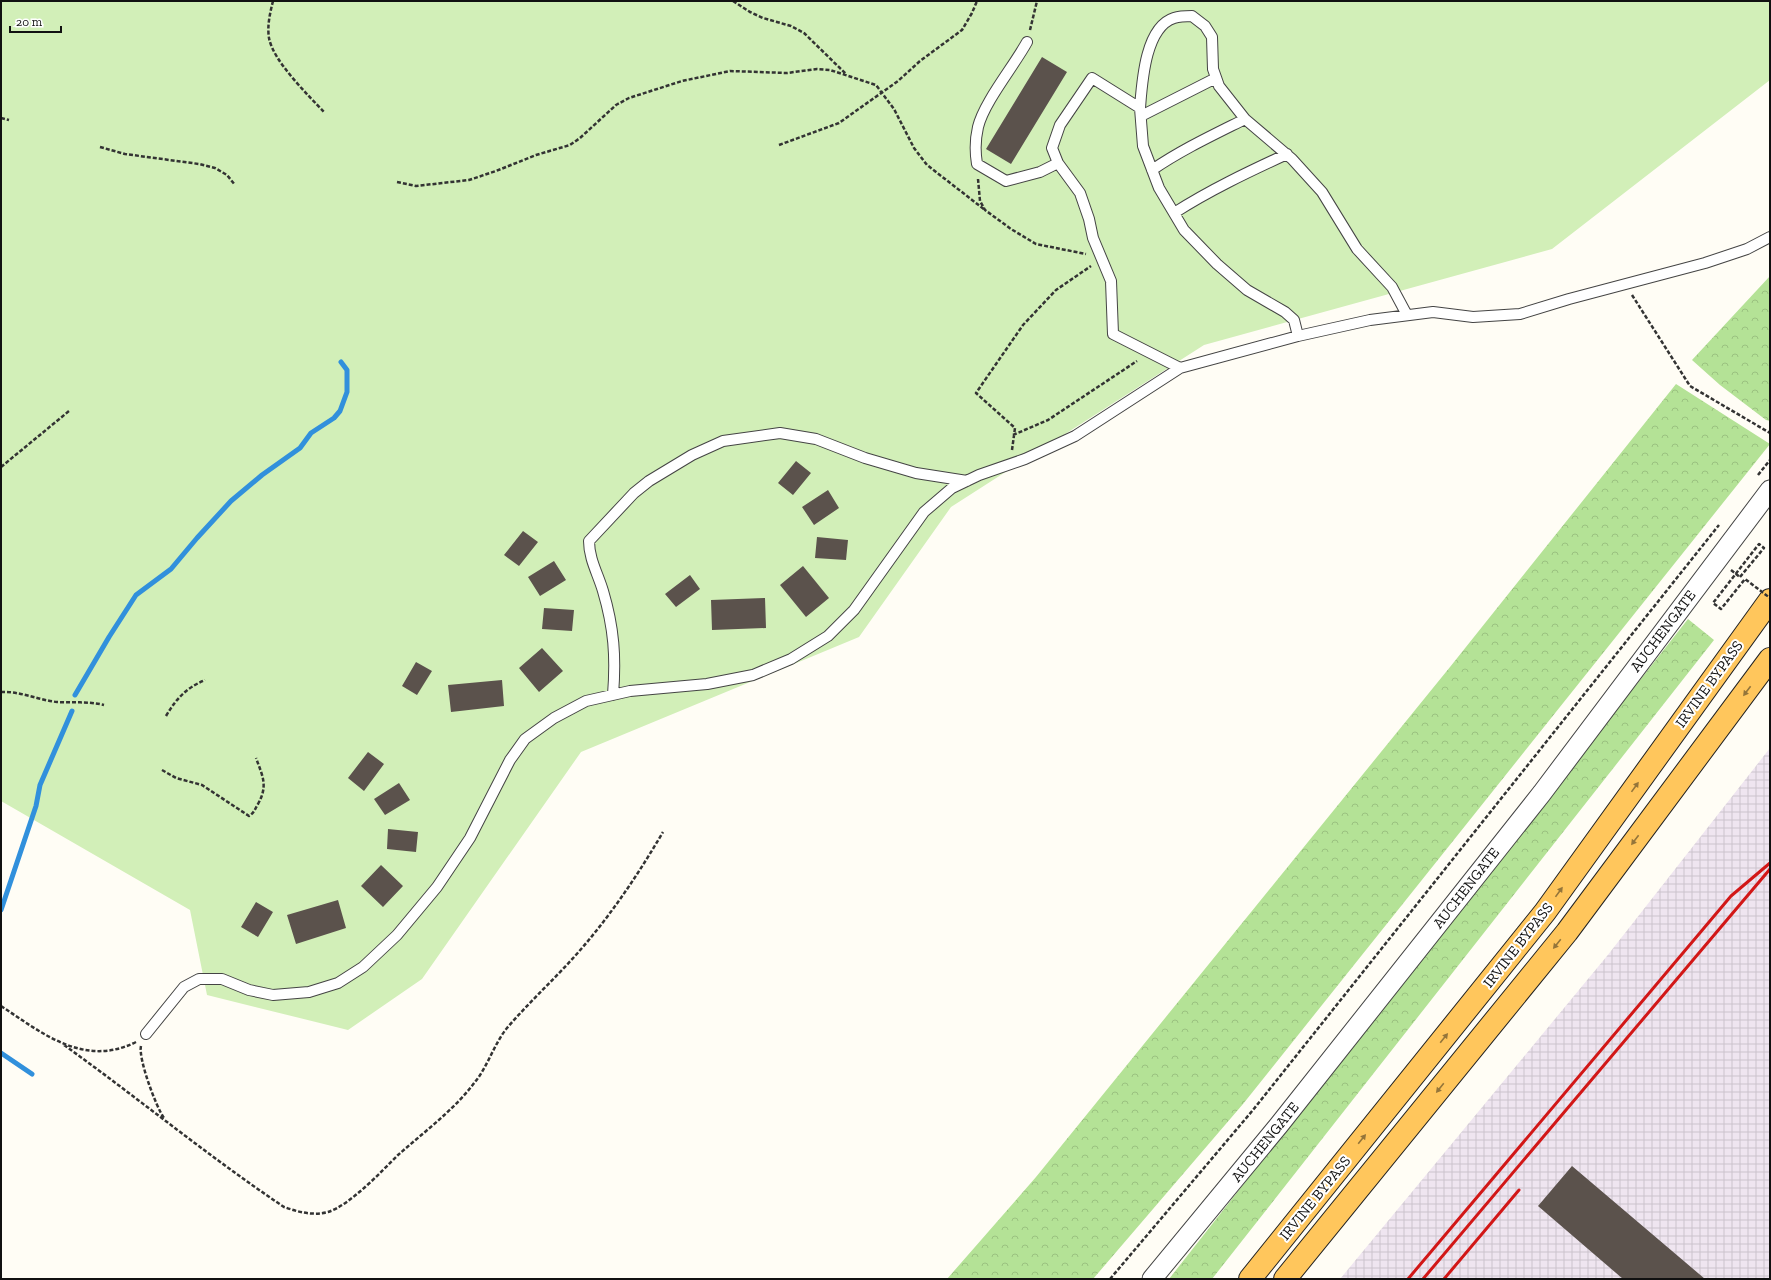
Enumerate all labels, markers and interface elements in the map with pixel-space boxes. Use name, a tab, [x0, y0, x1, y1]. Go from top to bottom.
scale bar	[10, 8, 61, 34]
text: 20 m	[16, 15, 43, 29]
street label: AUCHENGATE	[1626, 586, 1700, 675]
street label: IRVINE BYPASS	[1671, 637, 1747, 731]
one-way arrow	[1742, 685, 1751, 696]
one-way arrow	[1631, 782, 1639, 792]
one-way arrow	[1631, 834, 1640, 845]
street label: AUCHENGATE	[1429, 844, 1503, 932]
one-way arrow	[1555, 887, 1563, 898]
street label: IRVINE BYPASS	[1479, 899, 1557, 991]
one-way arrow	[1553, 938, 1562, 949]
one-way arrow	[1439, 1033, 1448, 1044]
one-way arrow	[1436, 1083, 1444, 1093]
street label: AUCHENGATE	[1227, 1098, 1303, 1186]
one-way arrow	[1358, 1134, 1366, 1145]
street label: IRVINE BYPASS	[1276, 1152, 1354, 1244]

